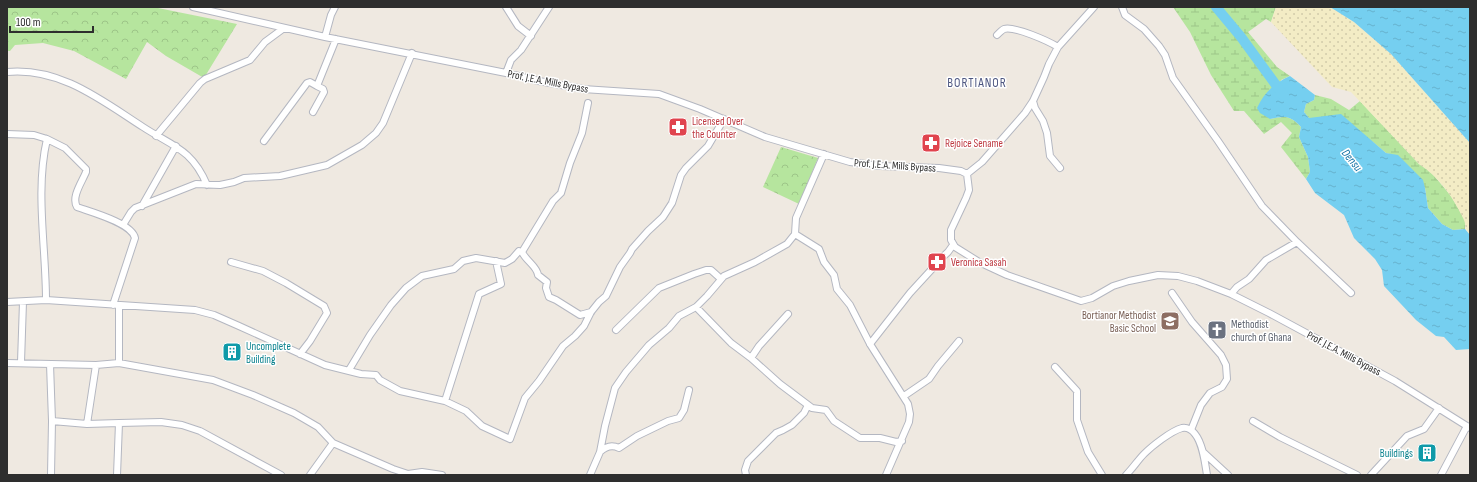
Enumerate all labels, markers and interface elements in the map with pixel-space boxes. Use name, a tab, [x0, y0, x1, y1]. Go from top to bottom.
scale bar	[10, 8, 93, 34]
text: 100 m	[16, 15, 41, 30]
street label: Prof. J.E.A. Mills Bypass	[506, 67, 589, 96]
district label: BORTIANOR	[947, 75, 1007, 91]
place label: Licensed Over the Counter	[692, 115, 743, 141]
pharmacy icon: Licensed Over the Counter	[667, 116, 689, 138]
pharmacy icon: Rejoice Sename	[920, 132, 942, 154]
place label: Rejoice Sename	[945, 137, 1003, 150]
water label: Densu	[1338, 146, 1365, 175]
street label: Prof. J.E.A. Mills Bypass	[854, 156, 936, 175]
pharmacy icon: Veronica Sasah	[926, 251, 948, 273]
place label: Veronica Sasah	[951, 256, 1007, 269]
place label: Bortianor Methodist Basic School	[1082, 309, 1157, 335]
school or university icon: Bortianor Methodist Basic School	[1159, 310, 1181, 332]
place label: Methodist church of Ghana	[1231, 318, 1291, 344]
church icon: Methodist church of Ghana	[1206, 319, 1228, 341]
street label: Prof. J.E.A. Mills Bypass	[1304, 328, 1383, 378]
place label: Uncomplete Building	[246, 340, 291, 366]
building icon: Uncomplete Building	[221, 341, 243, 363]
building icon: Buildings	[1416, 442, 1438, 464]
place label: Buildings	[1380, 447, 1413, 460]

